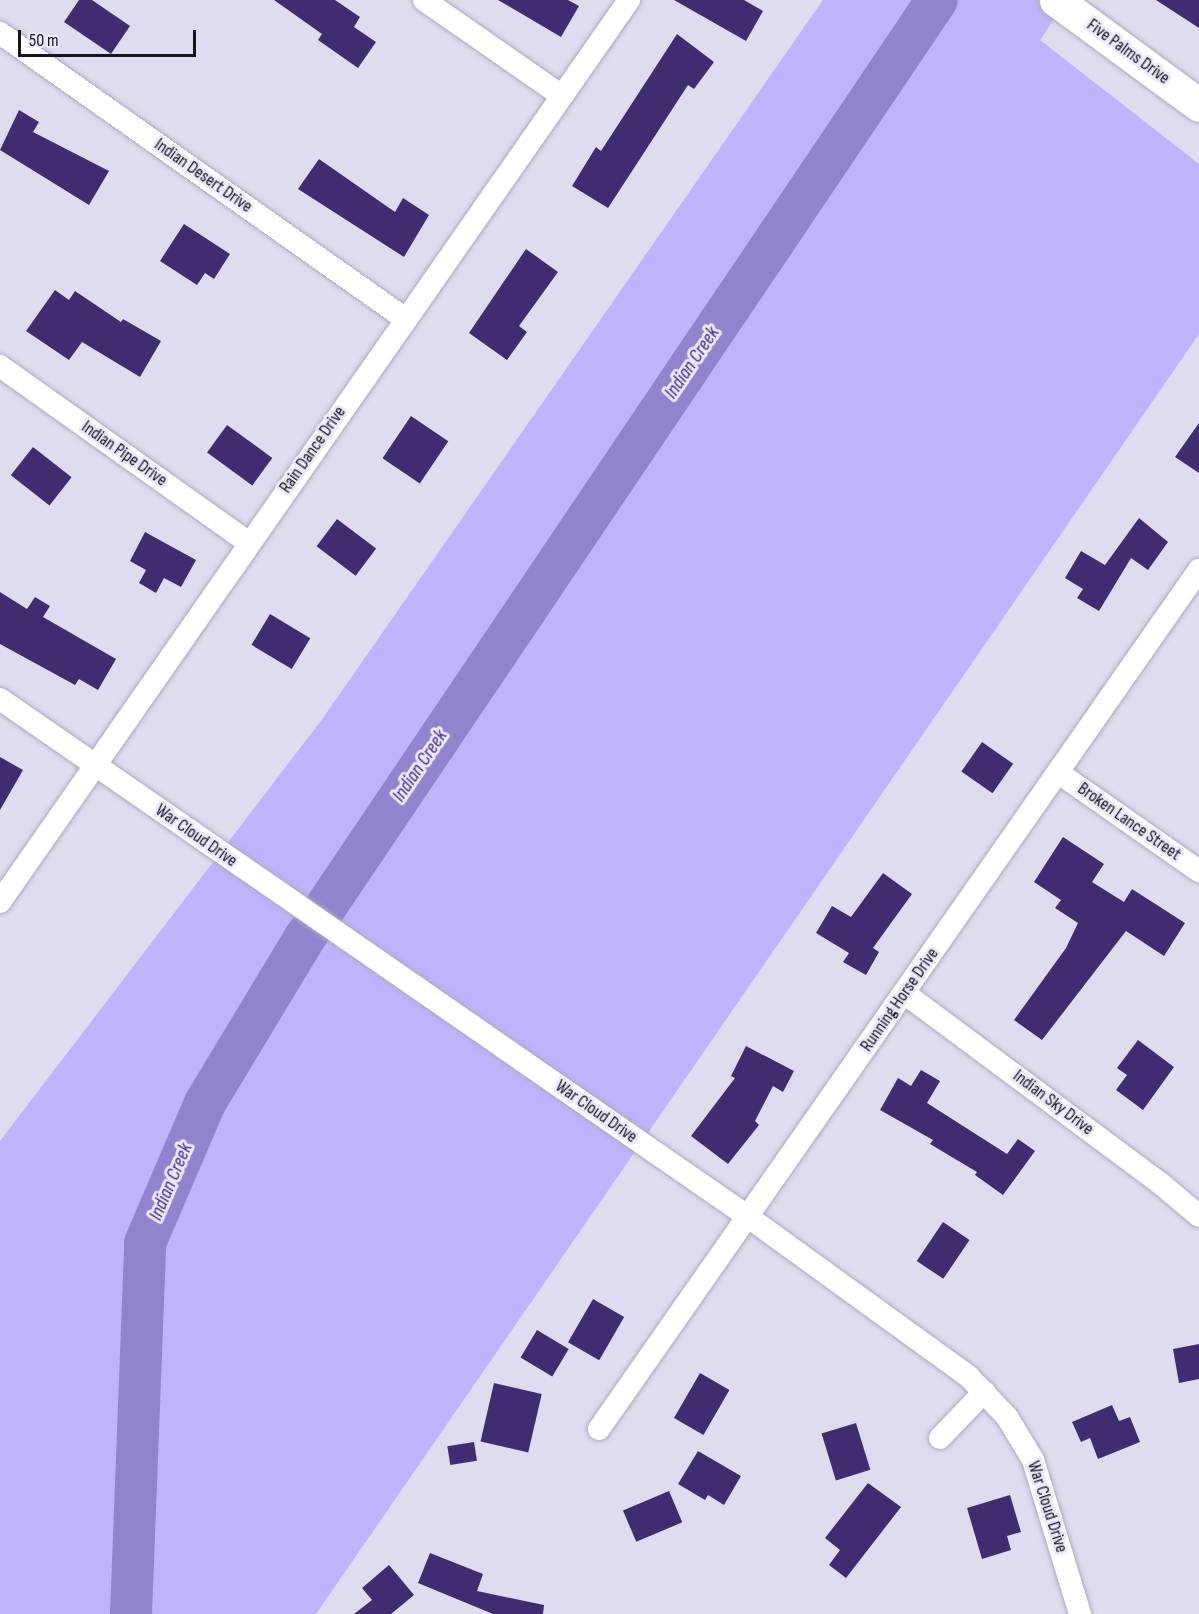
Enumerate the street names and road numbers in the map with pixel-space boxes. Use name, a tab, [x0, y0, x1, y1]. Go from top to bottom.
street label: Five Palms Drive	[1082, 15, 1174, 89]
street label: Indian Desert Drive	[150, 134, 256, 218]
street label: Rain Dance Drive	[275, 402, 351, 498]
street label: Indian Pipe Drive	[77, 417, 171, 491]
street label: Broken Lance Street	[1073, 778, 1185, 866]
street label: War Cloud Drive	[151, 800, 241, 872]
street label: Running Horse Drive	[856, 944, 944, 1056]
street label: Indian Sky Drive	[1008, 1066, 1098, 1140]
street label: War Cloud Drive	[551, 1076, 641, 1148]
street label: War Cloud Drive	[1022, 1458, 1072, 1556]

